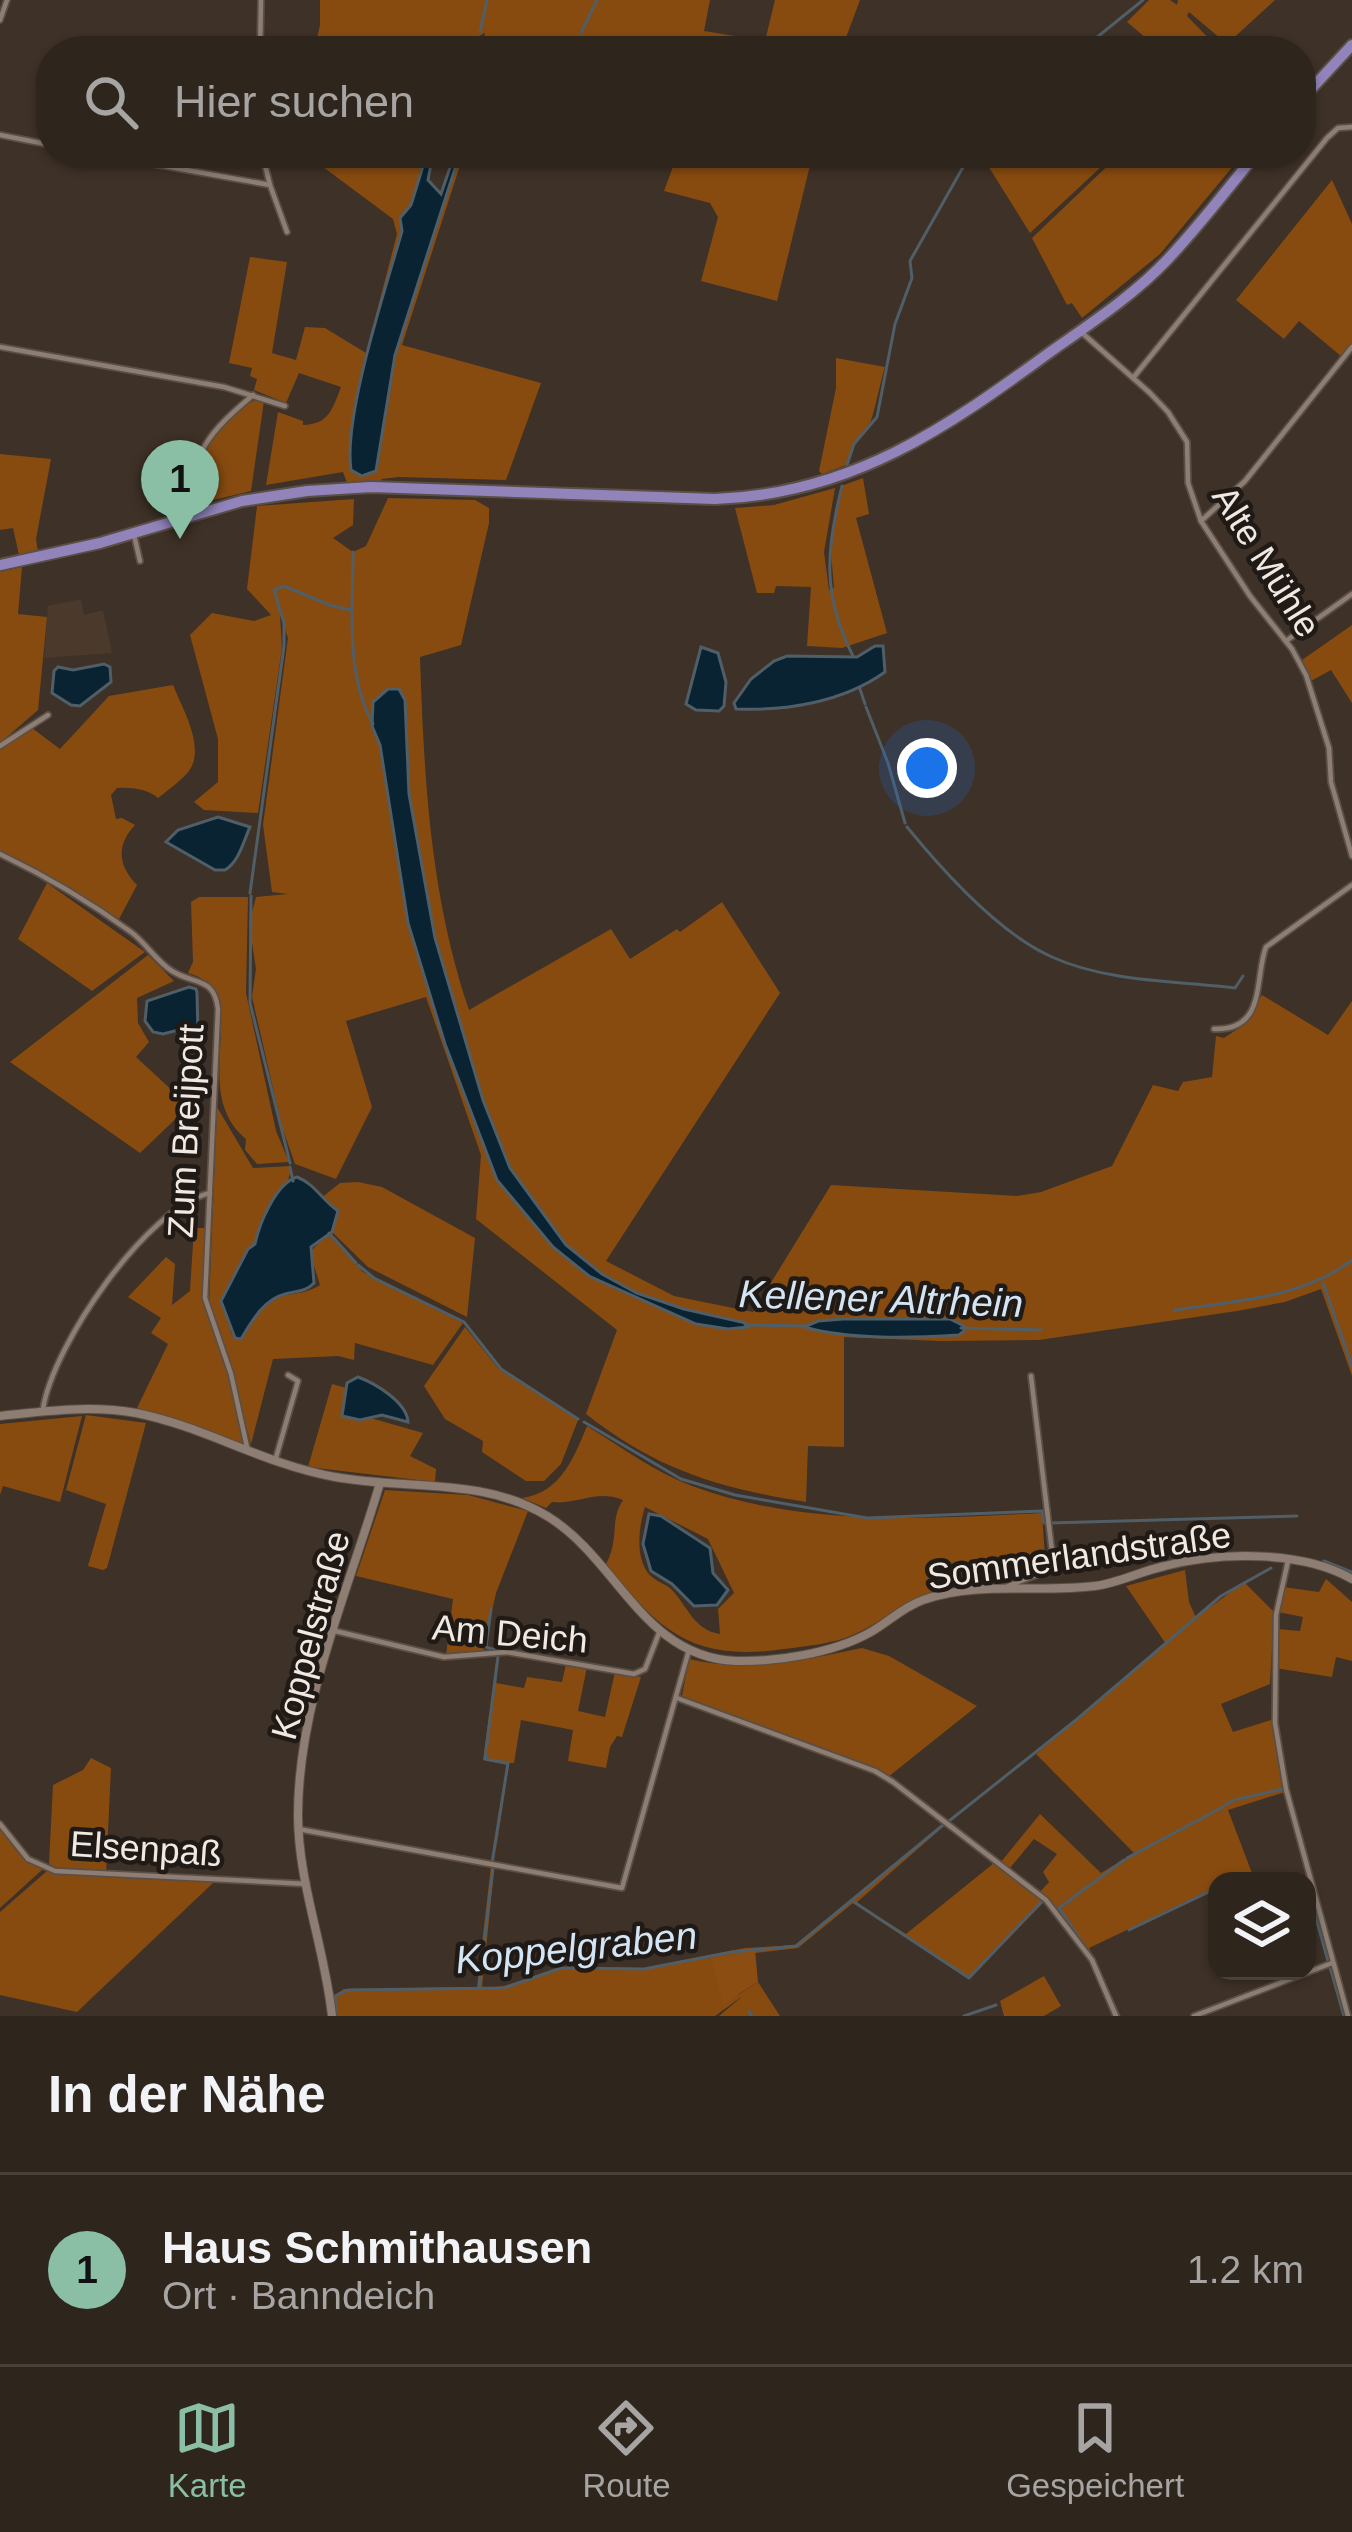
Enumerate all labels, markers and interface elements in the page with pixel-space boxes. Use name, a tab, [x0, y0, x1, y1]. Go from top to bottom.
search box	[36, 36, 1316, 168]
icon: search	[78, 69, 144, 135]
text: Hier suchen	[174, 76, 414, 127]
pin: 1	[141, 440, 219, 539]
street label: Alte Mühle	[1204, 478, 1329, 644]
your location	[897, 738, 957, 798]
street label: Zum Breijpott	[159, 1023, 212, 1239]
water label: Kellener Altrhein	[738, 1272, 1024, 1325]
street label: Sommerlandstraße	[925, 1514, 1233, 1597]
street label: Koppelstraße	[263, 1526, 358, 1744]
street label: Am Deich	[430, 1606, 589, 1661]
street label: Elsenpaß	[69, 1823, 223, 1874]
map controls	[1208, 1872, 1316, 1980]
button: layers	[1208, 1872, 1316, 1980]
water label: Koppelgraben	[453, 1913, 699, 1982]
text: In der Nähe	[48, 2066, 326, 2123]
text: Haus Schmithausen	[162, 2222, 592, 2273]
text: 1	[76, 2248, 98, 2291]
text: 1.2 km	[1187, 2248, 1304, 2291]
text: Ort · Banndeich	[162, 2274, 435, 2317]
tab: Karte	[168, 2395, 247, 2505]
tab: Route	[582, 2395, 670, 2505]
tab: Gespeichert	[1006, 2395, 1184, 2505]

